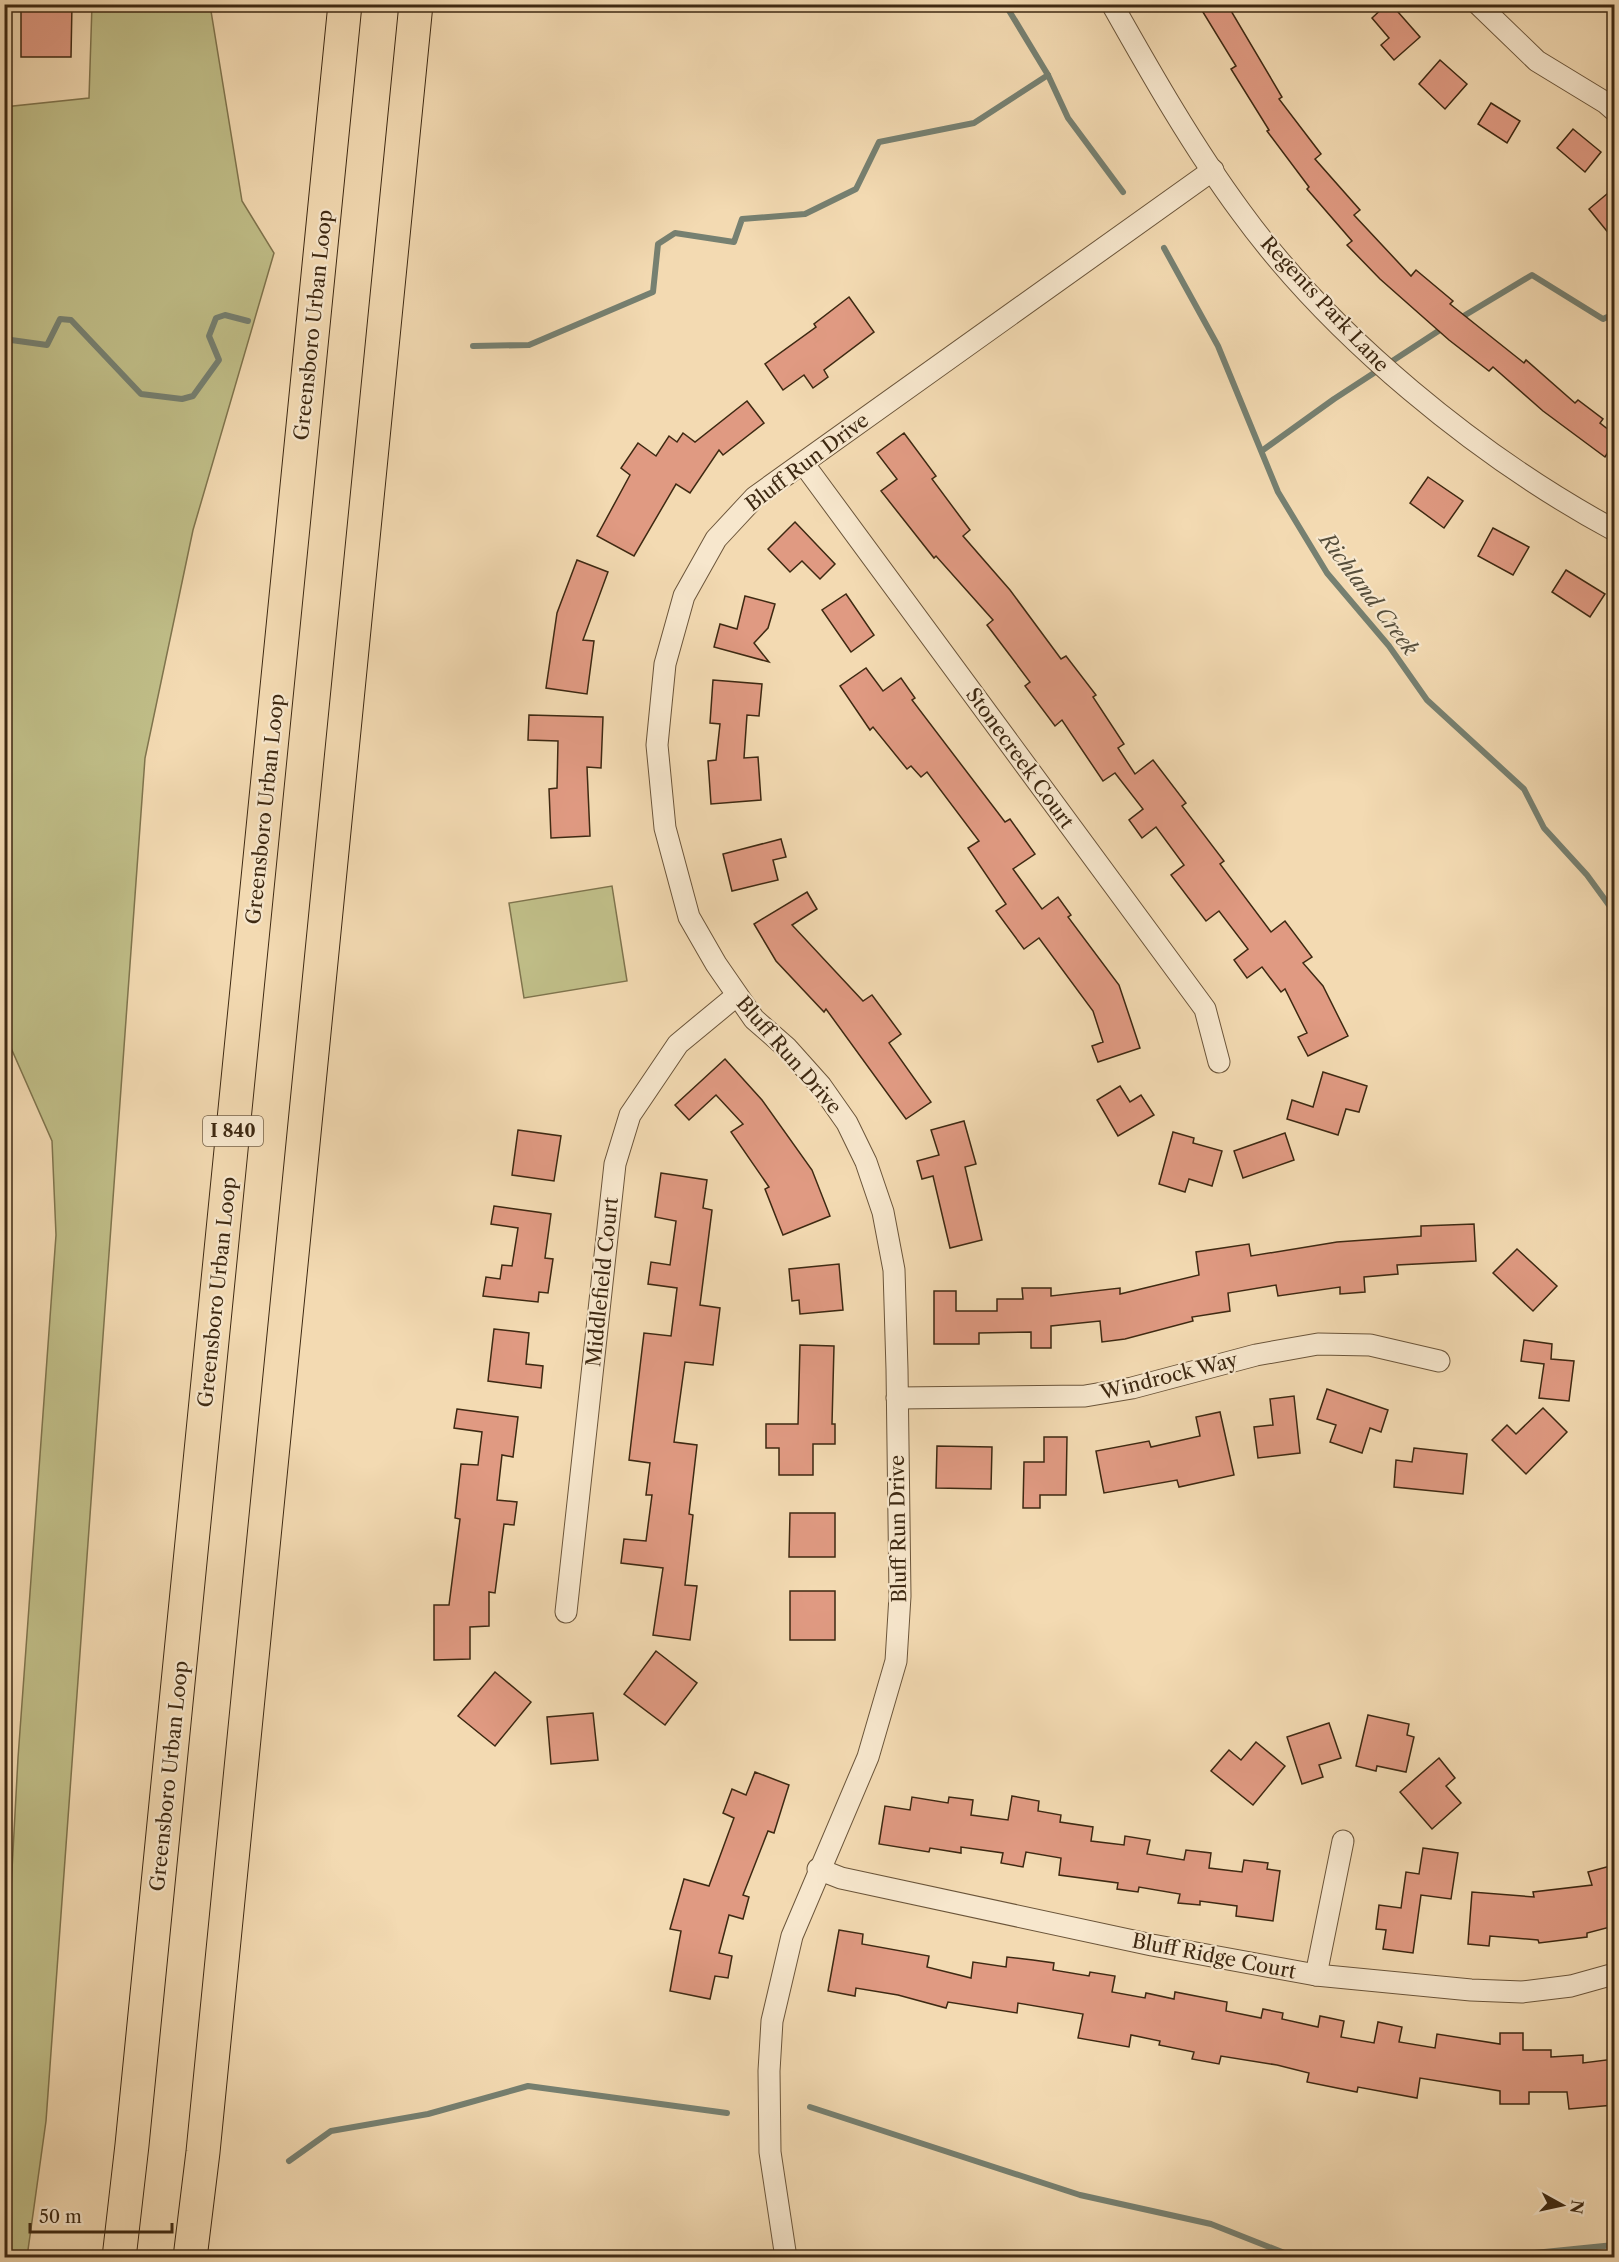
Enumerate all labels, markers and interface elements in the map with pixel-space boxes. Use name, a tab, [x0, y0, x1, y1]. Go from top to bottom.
street label: Greensboro Urban Loop	[289, 209, 337, 441]
street label: Regents Park Lane	[1256, 231, 1394, 377]
street label: Bluff Run Drive	[741, 408, 873, 516]
water label: Richland Creek	[1314, 526, 1423, 660]
street label: Stonecreek Court	[961, 683, 1079, 833]
street label: Greensboro Urban Loop	[241, 693, 289, 925]
street label: Bluff Run Drive	[731, 991, 847, 1119]
road number: I 840	[203, 1116, 263, 1146]
street label: Greensboro Urban Loop	[193, 1176, 241, 1408]
street label: Middlefield Court	[581, 1196, 623, 1368]
street label: Windrock Way	[1097, 1347, 1241, 1405]
street label: Bluff Run Drive	[885, 1455, 911, 1603]
street label: Greensboro Urban Loop	[145, 1660, 193, 1892]
street label: Bluff Ridge Court	[1130, 1928, 1298, 1984]
north arrow	[1532, 2175, 1592, 2235]
scale bar	[30, 2196, 172, 2234]
text: N	[1566, 2199, 1588, 2215]
text: 50 m	[39, 2206, 82, 2228]

